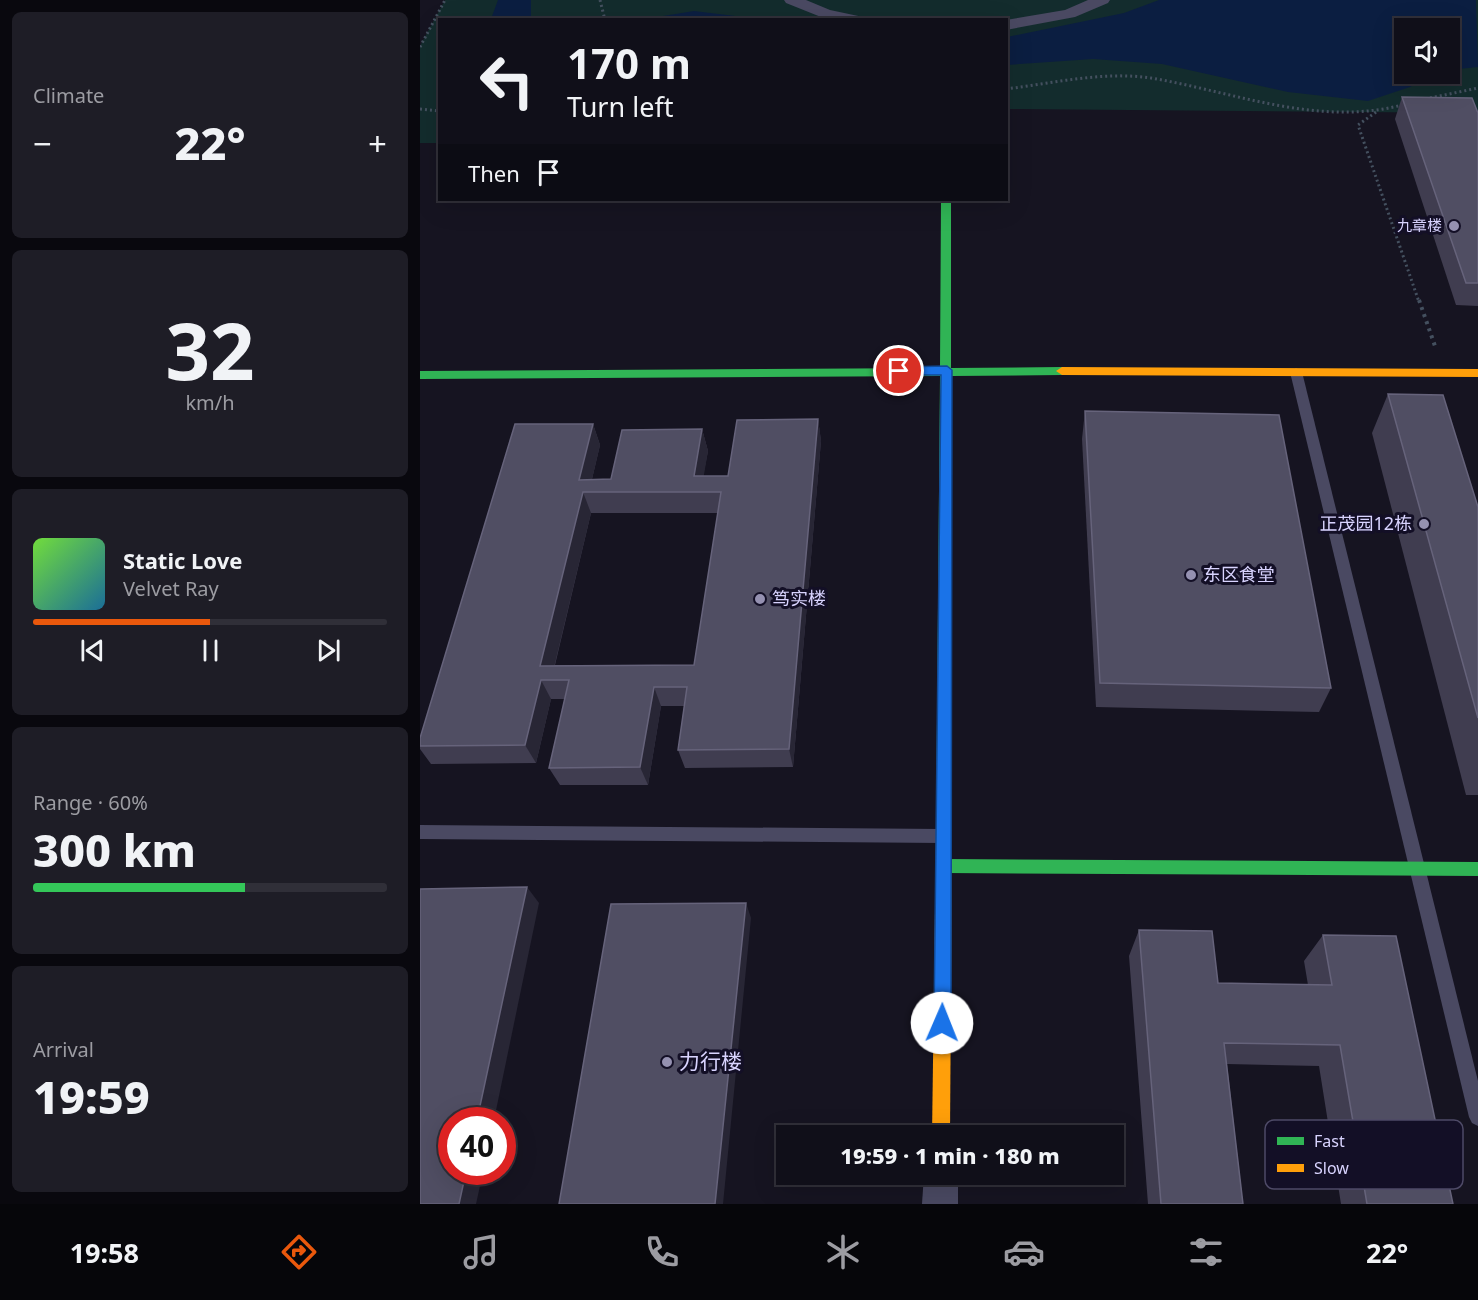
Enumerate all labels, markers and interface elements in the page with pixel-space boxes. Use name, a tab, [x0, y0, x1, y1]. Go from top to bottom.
map controls	[1394, 18, 1460, 84]
button: sound	[1394, 18, 1460, 84]
text: 170 m	[567, 34, 691, 91]
icon: left	[468, 42, 546, 120]
text: Climate	[33, 82, 104, 109]
text: Turn left	[567, 88, 673, 125]
text: 22°	[174, 112, 246, 173]
text: −	[33, 121, 52, 166]
text: +	[368, 121, 387, 166]
icon: arrive	[532, 156, 565, 189]
text: Then	[468, 158, 520, 188]
place label: 九章楼	[1397, 215, 1442, 235]
marker: 九章楼	[1447, 219, 1461, 233]
text: 32	[165, 297, 255, 403]
pin	[873, 345, 924, 396]
icon: arrive	[882, 354, 915, 387]
text: km/h	[185, 389, 235, 416]
place label: 正茂园12栋	[1319, 511, 1412, 535]
marker: 正茂园12栋	[1417, 517, 1431, 531]
text: Static Love	[123, 545, 242, 575]
place label: 东区食堂	[1203, 562, 1275, 586]
marker: 东区食堂	[1184, 568, 1198, 582]
text: Velvet Ray	[123, 575, 219, 602]
place label: 笃实楼	[772, 586, 826, 610]
marker: 笃实楼	[753, 592, 767, 606]
icon: previous	[76, 634, 109, 667]
icon: pause	[194, 634, 227, 667]
icon: next	[312, 634, 345, 667]
text: Range · 60%	[33, 789, 148, 816]
text: 300 km	[33, 819, 196, 880]
position arrow	[910, 991, 974, 1055]
text: Arrival	[33, 1036, 94, 1063]
place label: 力行楼	[679, 1047, 742, 1075]
marker: 力行楼	[660, 1055, 674, 1069]
text: 19:59	[33, 1066, 150, 1127]
speed limit sign: 40	[438, 1107, 516, 1185]
legend	[1265, 1120, 1463, 1189]
text: Fast	[1314, 1130, 1345, 1152]
text: 19:59 · 1 min · 180 m	[840, 1140, 1060, 1170]
text: Slow	[1314, 1157, 1349, 1179]
icon: directions	[278, 1231, 320, 1273]
icon: music	[460, 1231, 502, 1273]
icon: phone	[641, 1231, 683, 1273]
icon: climate	[822, 1231, 864, 1273]
icon: car	[1003, 1231, 1045, 1273]
icon: filters	[1185, 1231, 1227, 1273]
text: 19:58	[70, 1234, 139, 1271]
text: 22°	[1366, 1234, 1408, 1271]

